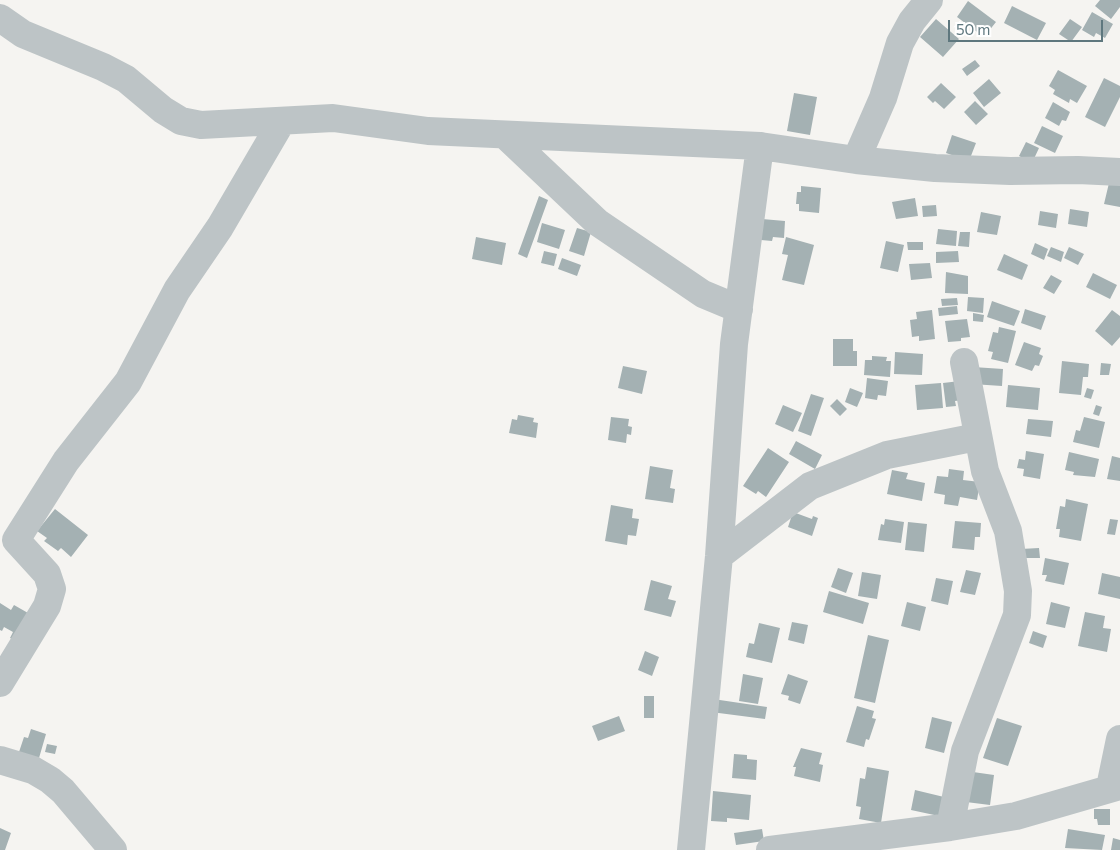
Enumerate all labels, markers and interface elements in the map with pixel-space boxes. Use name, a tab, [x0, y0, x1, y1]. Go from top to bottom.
scale bar	[950, 10, 1105, 42]
text: 50 m	[956, 20, 990, 38]

